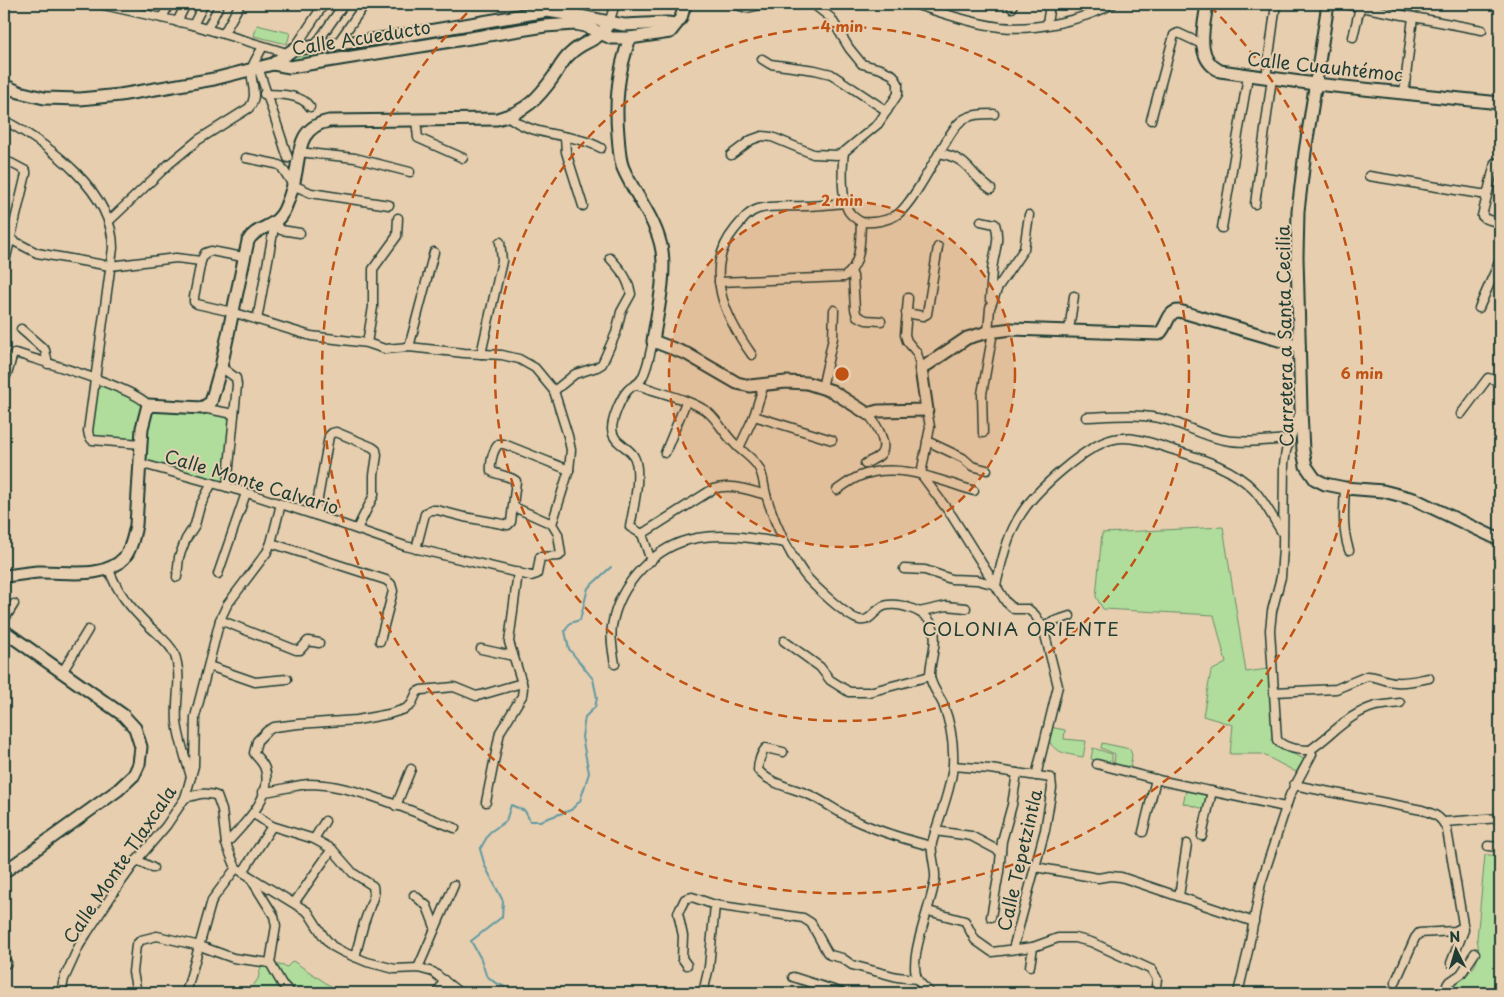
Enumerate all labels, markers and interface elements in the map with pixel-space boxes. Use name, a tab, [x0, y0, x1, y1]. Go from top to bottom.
street label: Calle Acueducto	[290, 13, 432, 61]
text: 4 min	[821, 14, 863, 37]
street label: Calle Cuauhtémoc	[1246, 44, 1404, 88]
text: 2 min	[821, 188, 863, 211]
street label: Carretera a Santa Cecilia	[1269, 225, 1299, 447]
text: 6 min	[1341, 361, 1383, 384]
centre of rings	[833, 365, 851, 383]
street label: Calle Monte Calvario	[162, 442, 342, 520]
district label: COLONIA ORIENTE	[922, 614, 1120, 642]
street label: Calle Monte Tlaxcala	[56, 779, 182, 948]
street label: Calle Tepetzintla	[990, 786, 1049, 934]
north arrow	[1432, 924, 1482, 974]
text: N	[1448, 926, 1461, 947]

